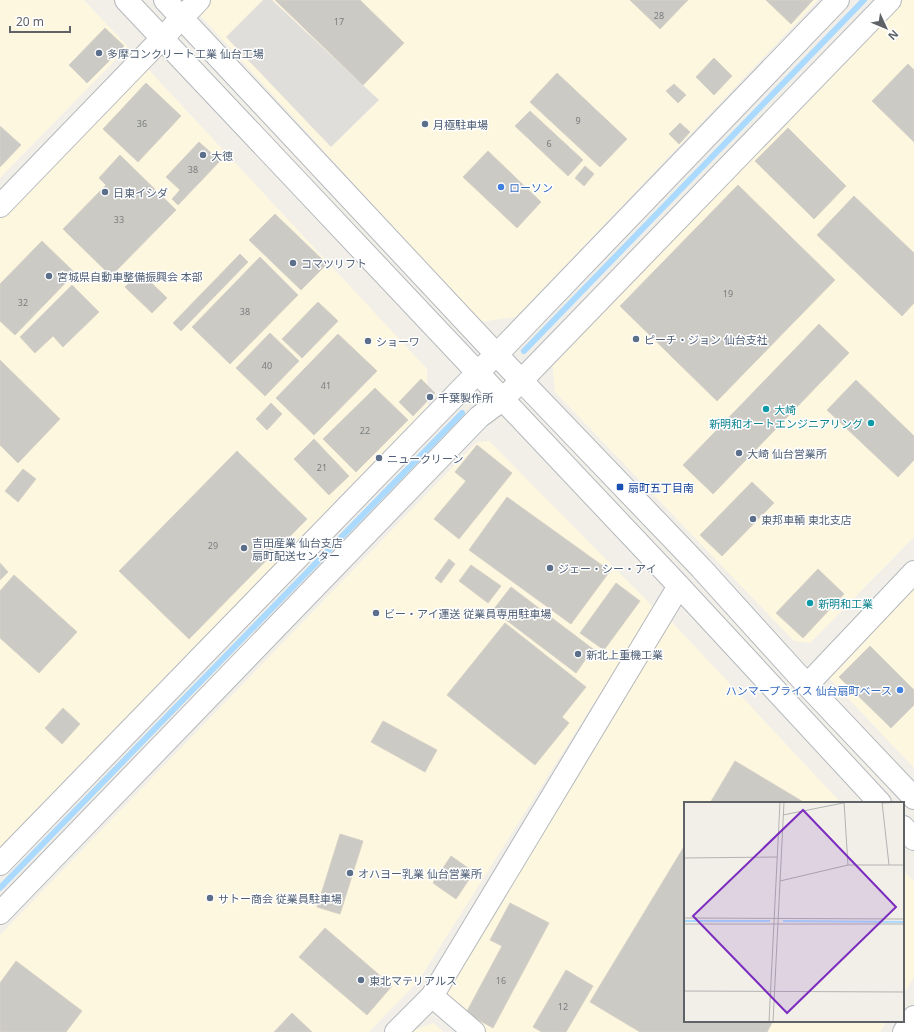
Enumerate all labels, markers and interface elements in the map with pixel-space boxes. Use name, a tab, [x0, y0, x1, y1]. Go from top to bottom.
scale bar	[10, 8, 70, 34]
north arrow	[866, 8, 906, 48]
house number: 28	[654, 9, 664, 22]
text: 20 m	[16, 13, 44, 30]
house number: 17	[334, 15, 344, 28]
text: N	[885, 27, 902, 44]
place label: 多摩コンクリート工業 仙台工場	[107, 46, 264, 61]
marker: 多摩コンクリート工業 仙台工場	[94, 48, 104, 58]
house number: 9	[575, 114, 581, 127]
house number: 36	[137, 117, 147, 130]
place label: 月極駐車場	[433, 117, 488, 132]
marker: 月極駐車場	[420, 119, 430, 129]
house number: 6	[546, 137, 552, 150]
place label: 大徳	[211, 148, 233, 163]
marker: 大徳	[198, 150, 208, 160]
house number: 38	[188, 163, 198, 176]
place label: ローソン	[509, 180, 553, 195]
marker: ローソン	[496, 182, 506, 192]
place label: 日東イシダ	[113, 185, 168, 200]
marker: 日東イシダ	[100, 187, 110, 197]
house number: 33	[114, 213, 124, 226]
place label: コマツリフト	[301, 256, 367, 271]
marker: コマツリフト	[288, 258, 298, 268]
place label: 宮城県自動車整備振興会 本部	[57, 269, 203, 284]
marker: 宮城県自動車整備振興会 本部	[44, 271, 54, 281]
house number: 19	[723, 287, 733, 300]
house number: 32	[18, 296, 28, 309]
house number: 38	[240, 305, 250, 318]
place label: ピーチ・ジョン 仙台支社	[644, 332, 768, 347]
place label: ショーワ	[376, 334, 420, 349]
marker: ピーチ・ジョン 仙台支社	[631, 334, 641, 344]
marker: ショーワ	[363, 336, 373, 346]
house number: 40	[262, 359, 272, 372]
house number: 41	[321, 379, 331, 392]
place label: 千葉製作所	[438, 390, 494, 405]
marker: 千葉製作所	[425, 392, 435, 402]
place label: 大崎	[774, 402, 796, 417]
marker: 大崎	[761, 404, 771, 414]
place label: 新明和オートエンジニアリング	[709, 416, 863, 431]
marker: 新明和オートエンジニアリング	[866, 418, 876, 428]
house number: 22	[360, 424, 370, 437]
place label: 大崎 仙台営業所	[747, 446, 828, 461]
marker: 大崎 仙台営業所	[734, 448, 744, 458]
place label: ニュークリーン	[387, 451, 463, 466]
marker: ニュークリーン	[374, 453, 384, 463]
house number: 21	[317, 461, 327, 474]
place label: 扇町五丁目南	[628, 480, 694, 495]
marker: 扇町五丁目南	[615, 482, 625, 492]
place label: 東邦車輌 東北支店	[761, 512, 852, 527]
marker: 東邦車輌 東北支店	[748, 514, 758, 524]
place label: 吉田産業 仙台支店 扇町配送センター	[252, 535, 343, 563]
house number: 29	[208, 539, 218, 552]
marker: 吉田産業 仙台支店 扇町配送センター	[239, 543, 249, 553]
place label: ジェー・シー・アイ	[558, 561, 656, 576]
marker: ジェー・シー・アイ	[545, 563, 555, 573]
place label: 新明和工業	[818, 596, 873, 611]
marker: 新明和工業	[805, 598, 815, 608]
place label: ビー・アイ運送 従業員専用駐車場	[384, 606, 551, 621]
marker: ビー・アイ運送 従業員専用駐車場	[371, 608, 381, 618]
place label: 新北上重機工業	[586, 647, 663, 662]
marker: 新北上重機工業	[573, 649, 583, 659]
place label: ハンマープライス 仙台扇町ベース	[726, 683, 892, 698]
marker: ハンマープライス 仙台扇町ベース	[895, 685, 905, 695]
inset map	[684, 802, 904, 1022]
place label: オハヨー乳業 仙台営業所	[358, 866, 483, 881]
marker: オハヨー乳業 仙台営業所	[345, 868, 355, 878]
place label: サトー商会 従業員駐車場	[218, 891, 342, 906]
marker: サトー商会 従業員駐車場	[205, 893, 215, 903]
place label: 東北マテリアルス	[369, 973, 457, 988]
house number: 16	[496, 974, 506, 987]
marker: 東北マテリアルス	[356, 975, 366, 985]
house number: 12	[558, 1000, 568, 1013]

